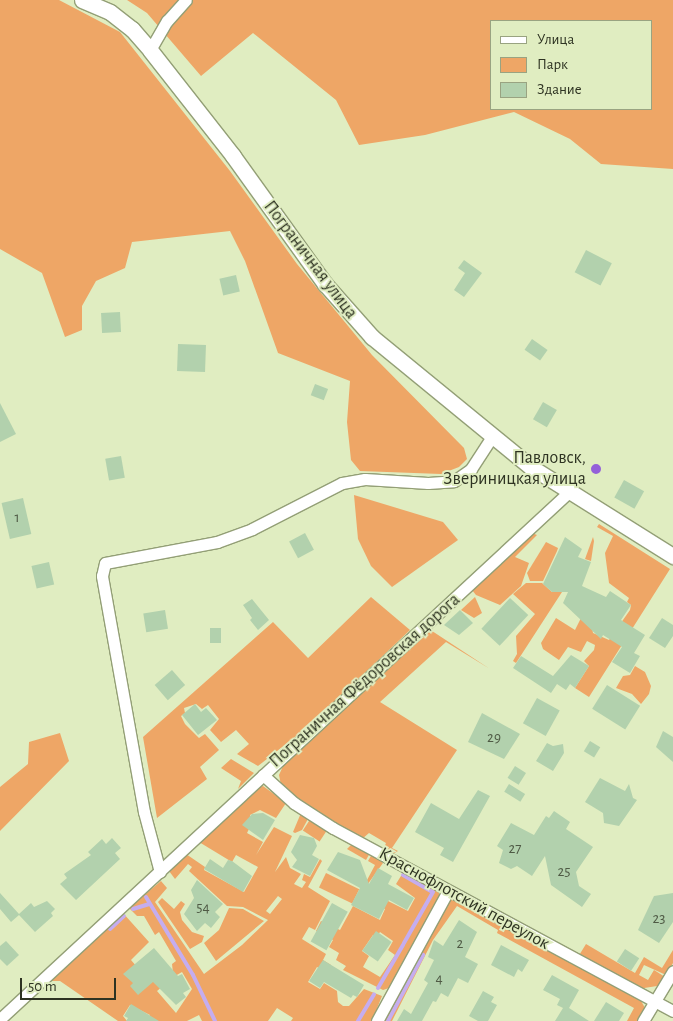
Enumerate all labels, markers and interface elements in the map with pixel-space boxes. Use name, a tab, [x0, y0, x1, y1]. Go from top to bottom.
legend	[490, 20, 653, 110]
text: Улица	[537, 32, 574, 47]
text: Парк	[537, 57, 568, 72]
text: Здание	[537, 82, 582, 97]
street label: Пограничная улица	[258, 197, 362, 323]
place label: Павловск, Звериницкая улица	[443, 448, 586, 490]
marker: Павловск, Звериницкая улица	[590, 463, 602, 475]
house number: 1	[14, 509, 20, 527]
street label: Пограничная Фёдоровская дорога	[265, 590, 465, 772]
house number: 29	[487, 729, 501, 747]
house number: 27	[508, 840, 522, 858]
street label: Краснофлотский переулок	[375, 843, 553, 955]
house number: 25	[557, 863, 571, 881]
house number: 54	[196, 899, 210, 917]
house number: 23	[652, 910, 666, 928]
house number: 2	[457, 935, 463, 953]
scale bar	[22, 968, 119, 1000]
house number: 4	[435, 970, 443, 988]
text: 50 m	[28, 979, 57, 994]

